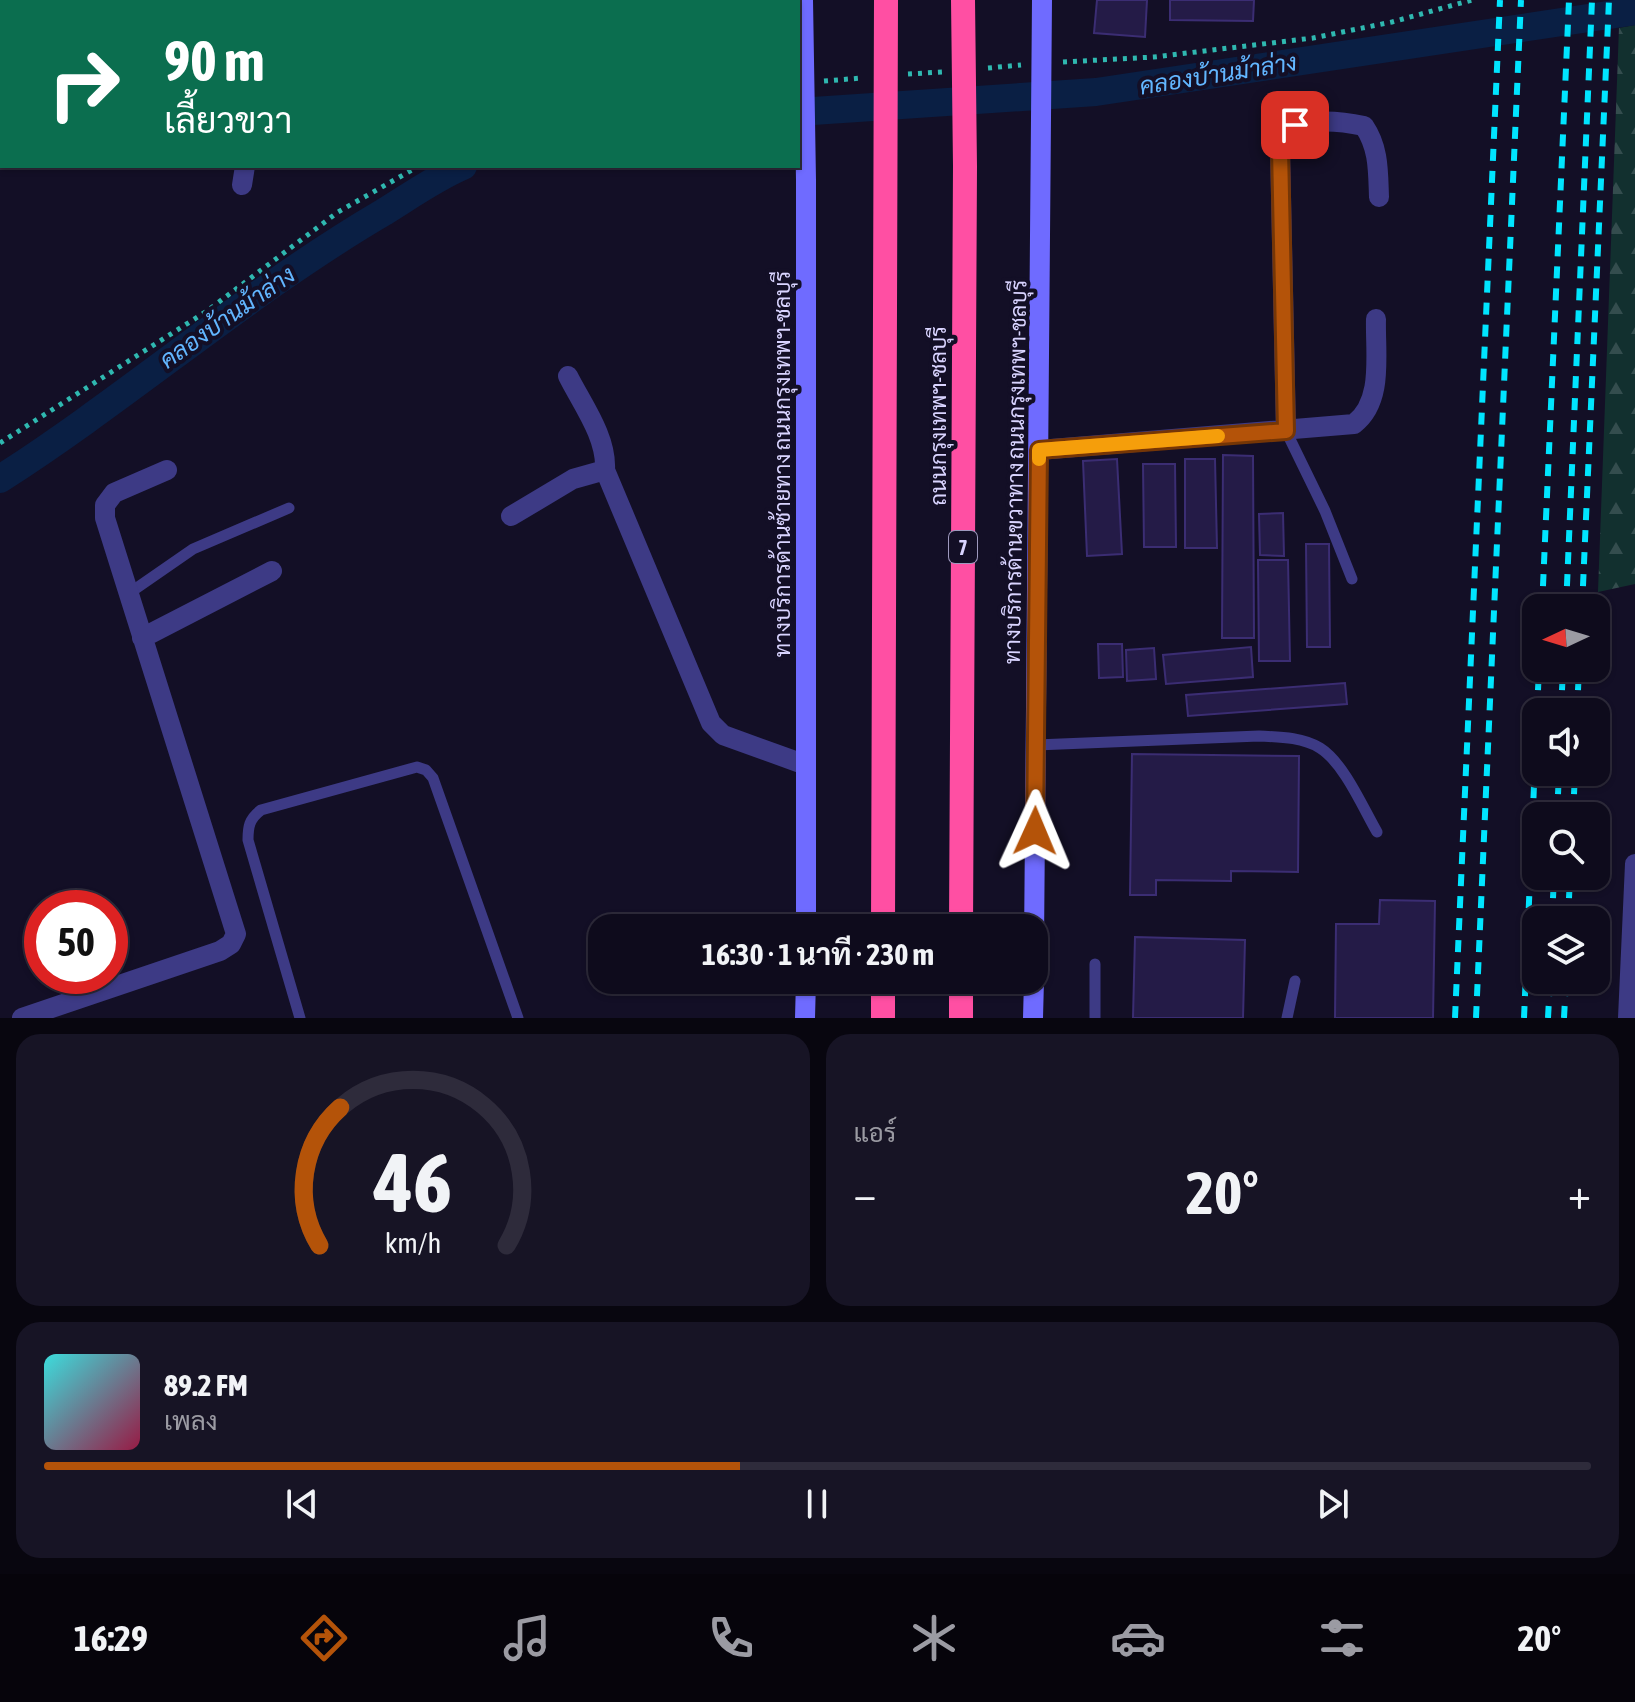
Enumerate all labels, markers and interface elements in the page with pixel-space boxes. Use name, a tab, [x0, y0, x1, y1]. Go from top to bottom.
text: 90 m	[164, 29, 265, 93]
icon: right	[32, 32, 136, 136]
water label: คลองบ้านม้าล่าง	[1138, 48, 1299, 100]
pin	[1261, 91, 1329, 159]
text: เลี้ยวขวา	[164, 99, 292, 141]
icon: arrive	[1273, 103, 1317, 147]
water label: คลองบ้านม้าล่าง	[154, 260, 300, 374]
street label: ทางบริการด้านซ้ายทาง ถนนกรุงเทพฯ-ชลบุรี	[768, 271, 798, 657]
street label: ทางบริการด้านขวาทาง ถนนกรุงเทพฯ-ชลบุรี	[998, 280, 1034, 664]
street label: ถนนกรุงเทพฯ-ชลบุรี	[925, 326, 954, 506]
road number: 7	[949, 531, 977, 563]
north arrow	[1522, 594, 1610, 682]
map controls	[1522, 594, 1610, 994]
button: sound	[1522, 698, 1610, 786]
position arrow	[993, 789, 1077, 873]
button: search	[1522, 802, 1610, 890]
speed limit sign: 50	[24, 890, 128, 994]
button: layers	[1522, 906, 1610, 994]
text: 16:30 · 1 นาที · 230 m	[702, 937, 934, 971]
text: แอร์	[854, 1118, 896, 1148]
text: 46	[373, 1134, 452, 1230]
text: 20°	[1186, 1158, 1259, 1227]
text: −	[854, 1168, 876, 1218]
text: +	[1568, 1168, 1591, 1218]
text: km/h	[384, 1226, 441, 1259]
text: 89.2 FM	[164, 1368, 248, 1402]
text: เพลง	[164, 1406, 218, 1436]
icon: previous	[280, 1482, 324, 1526]
icon: pause	[795, 1482, 839, 1526]
icon: next	[1311, 1482, 1355, 1526]
icon: directions	[296, 1610, 352, 1666]
icon: music	[499, 1610, 555, 1666]
icon: phone	[703, 1610, 759, 1666]
icon: climate	[906, 1610, 962, 1666]
icon: car	[1110, 1610, 1166, 1666]
icon: filters	[1314, 1610, 1370, 1666]
text: 16:29	[74, 1617, 148, 1659]
text: 20°	[1517, 1617, 1561, 1659]

